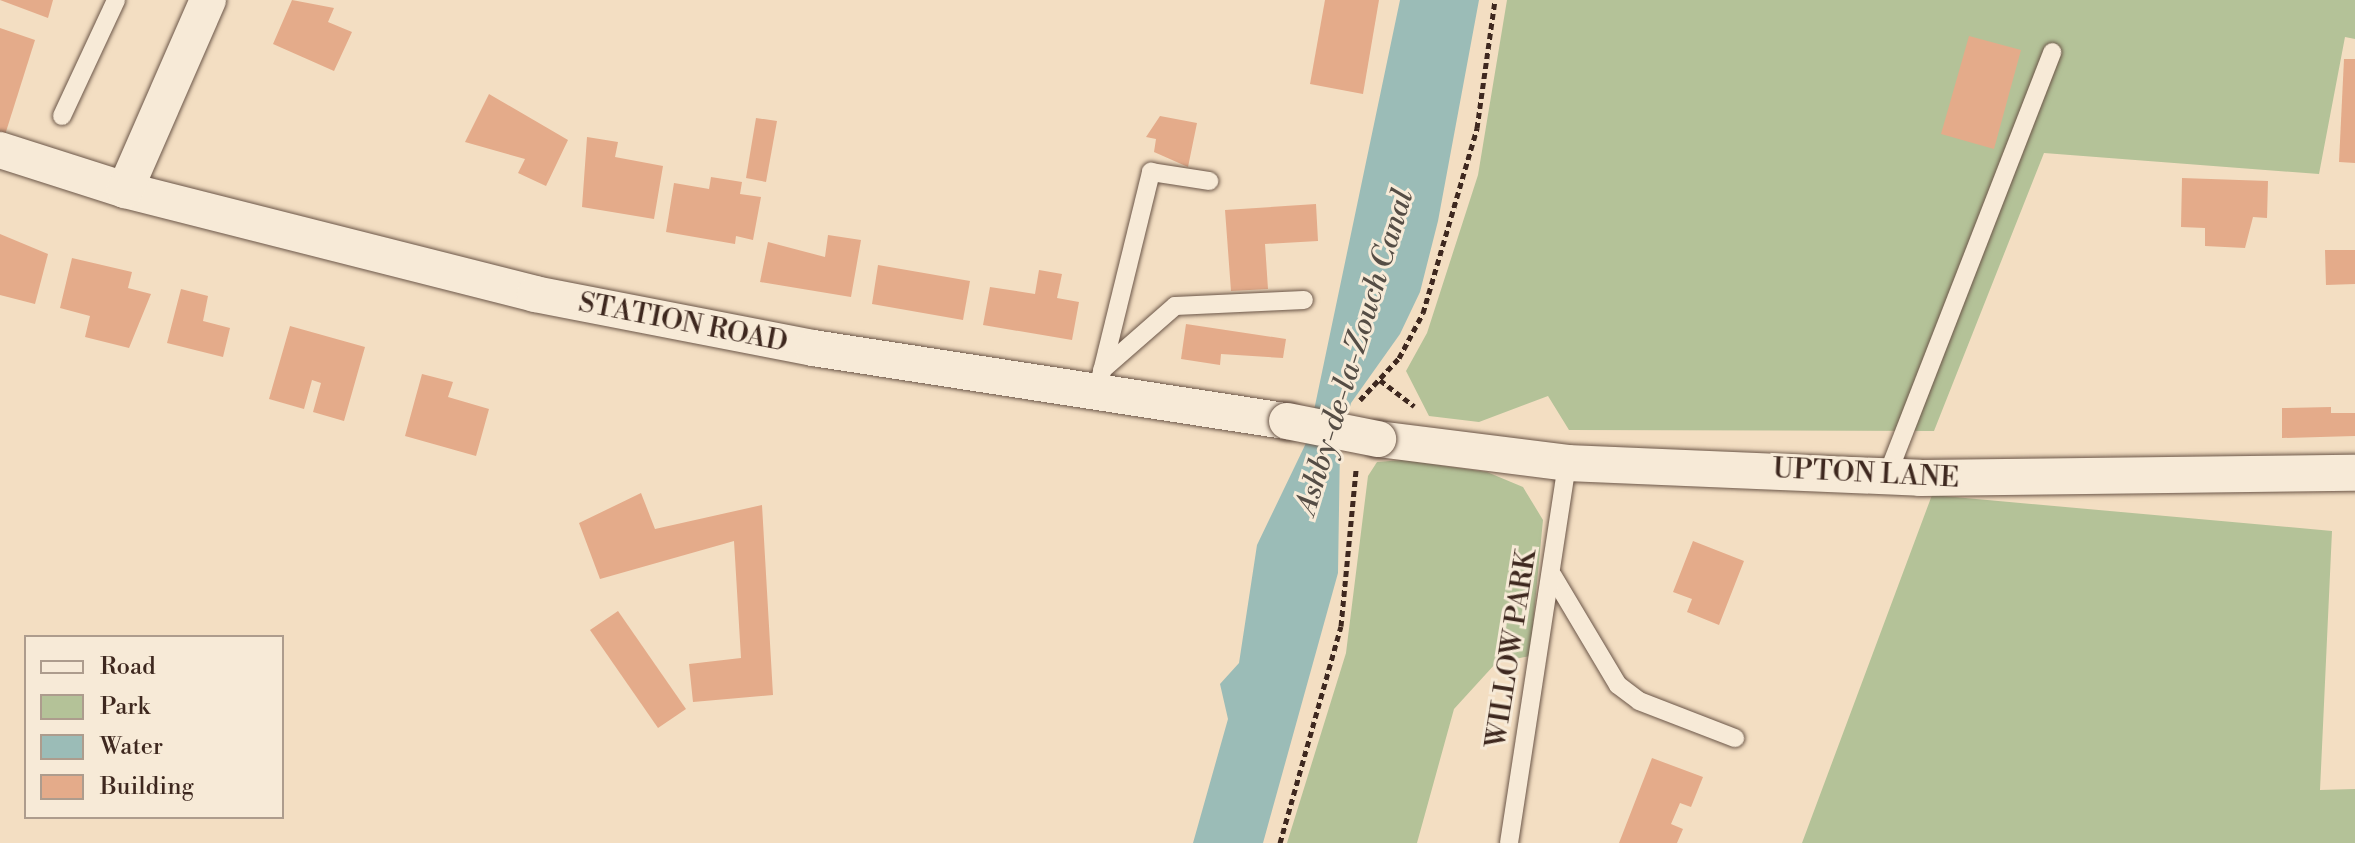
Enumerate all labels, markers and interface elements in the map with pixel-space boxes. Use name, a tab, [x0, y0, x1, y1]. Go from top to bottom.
water label: Ashby-de-la-Zouch Canal	[1288, 185, 1422, 519]
street label: STATION ROAD	[576, 286, 790, 360]
street label: UPTON LANE	[1772, 452, 1960, 496]
street label: WILLOW PARK	[1480, 548, 1544, 750]
legend	[24, 635, 284, 819]
text: Road	[100, 652, 156, 682]
text: Park	[100, 692, 150, 722]
text: Water	[100, 732, 163, 762]
text: Building	[100, 772, 194, 802]

